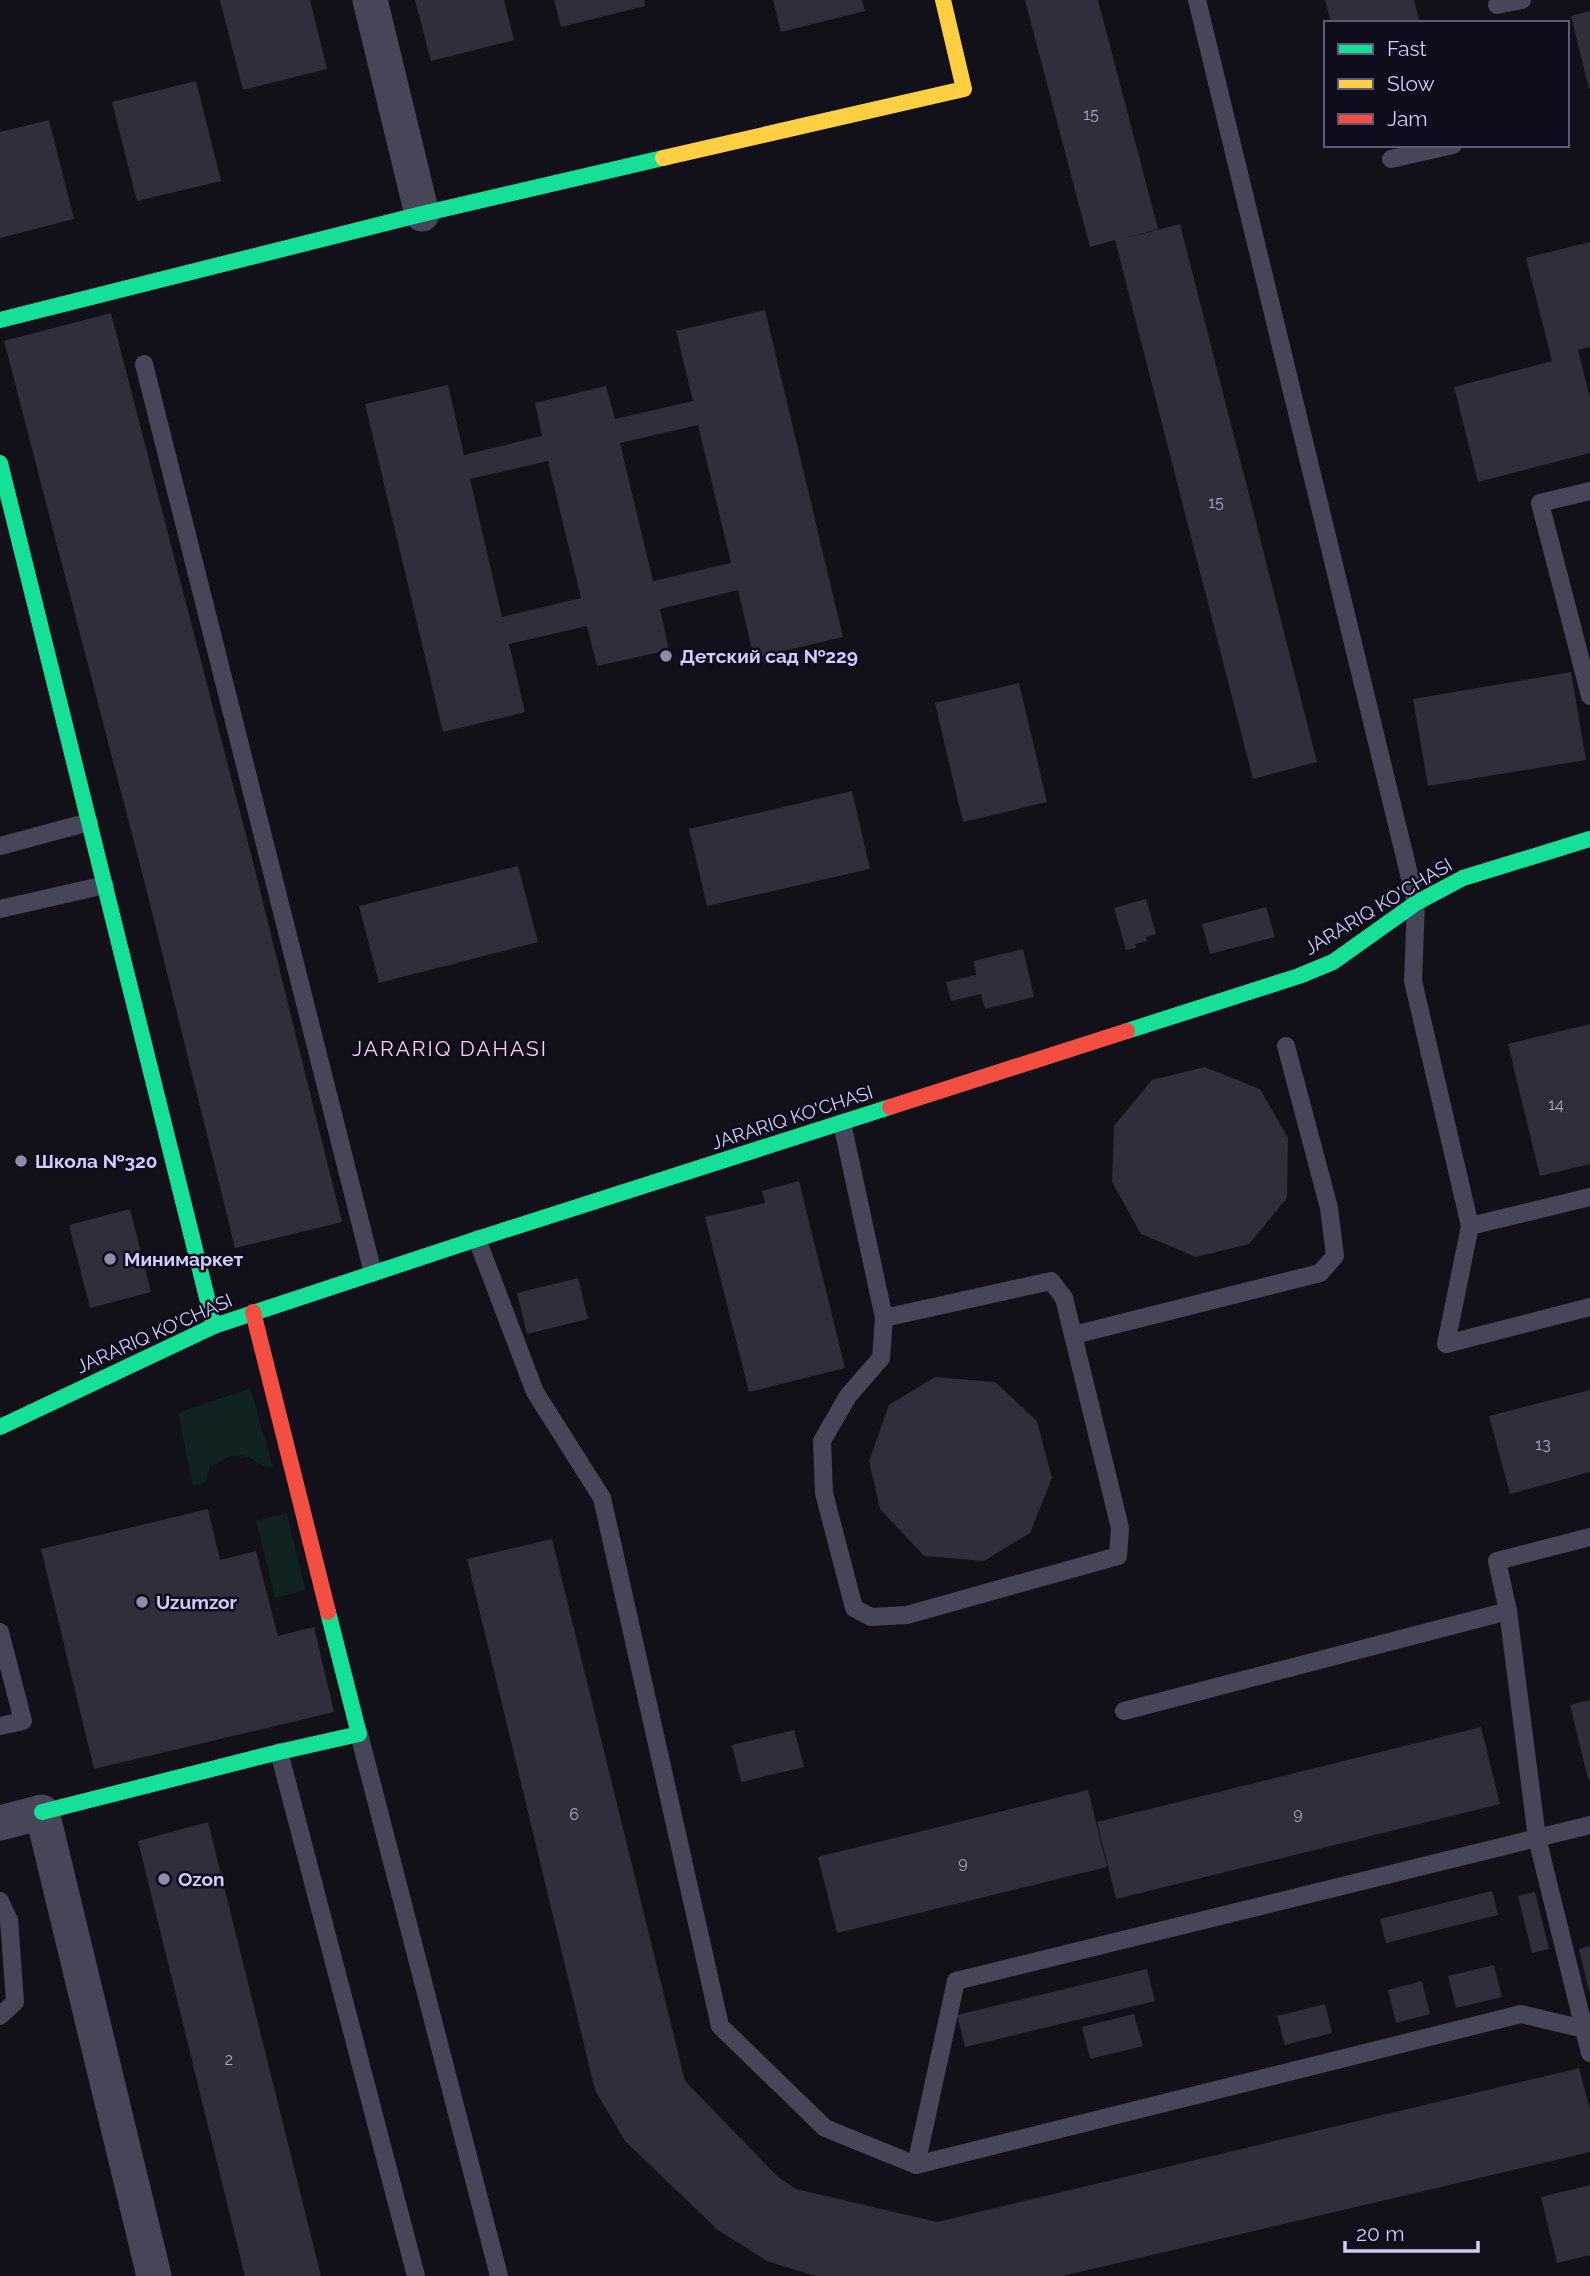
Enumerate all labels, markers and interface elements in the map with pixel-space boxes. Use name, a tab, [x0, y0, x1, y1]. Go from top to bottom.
legend	[1324, 21, 1569, 147]
text: Fast	[1387, 36, 1427, 61]
text: Slow	[1387, 71, 1435, 96]
house number: 15	[1083, 105, 1099, 124]
text: Jam	[1387, 106, 1428, 131]
house number: 15	[1208, 493, 1224, 512]
place label: Детский сад №229	[680, 645, 858, 667]
marker: Детский сад №229	[658, 648, 674, 664]
street label: JARARIQ KO'CHASI	[1300, 853, 1456, 959]
district label: JARARIQ DAHASI	[352, 1036, 548, 1061]
street label: JARARIQ KO'CHASI	[708, 1081, 876, 1153]
house number: 14	[1548, 1095, 1564, 1114]
place label: Школа №320	[35, 1150, 157, 1172]
marker: Школа №320	[13, 1153, 29, 1169]
place label: Минимаркет	[124, 1248, 244, 1270]
marker: Минимаркет	[102, 1251, 118, 1267]
street label: JARARIQ KO'CHASI	[73, 1289, 235, 1377]
house number: 13	[1535, 1435, 1551, 1454]
place label: Uzumzor	[156, 1591, 238, 1613]
marker: Uzumzor	[134, 1594, 150, 1610]
house number: 9	[1293, 1804, 1303, 1823]
house number: 6	[569, 1805, 579, 1824]
house number: 9	[958, 1853, 968, 1872]
place label: Ozon	[178, 1868, 225, 1890]
marker: Ozon	[156, 1871, 172, 1887]
house number: 2	[225, 2050, 233, 2069]
scale bar	[1345, 2210, 1478, 2254]
text: 20 m	[1356, 2221, 1404, 2246]

